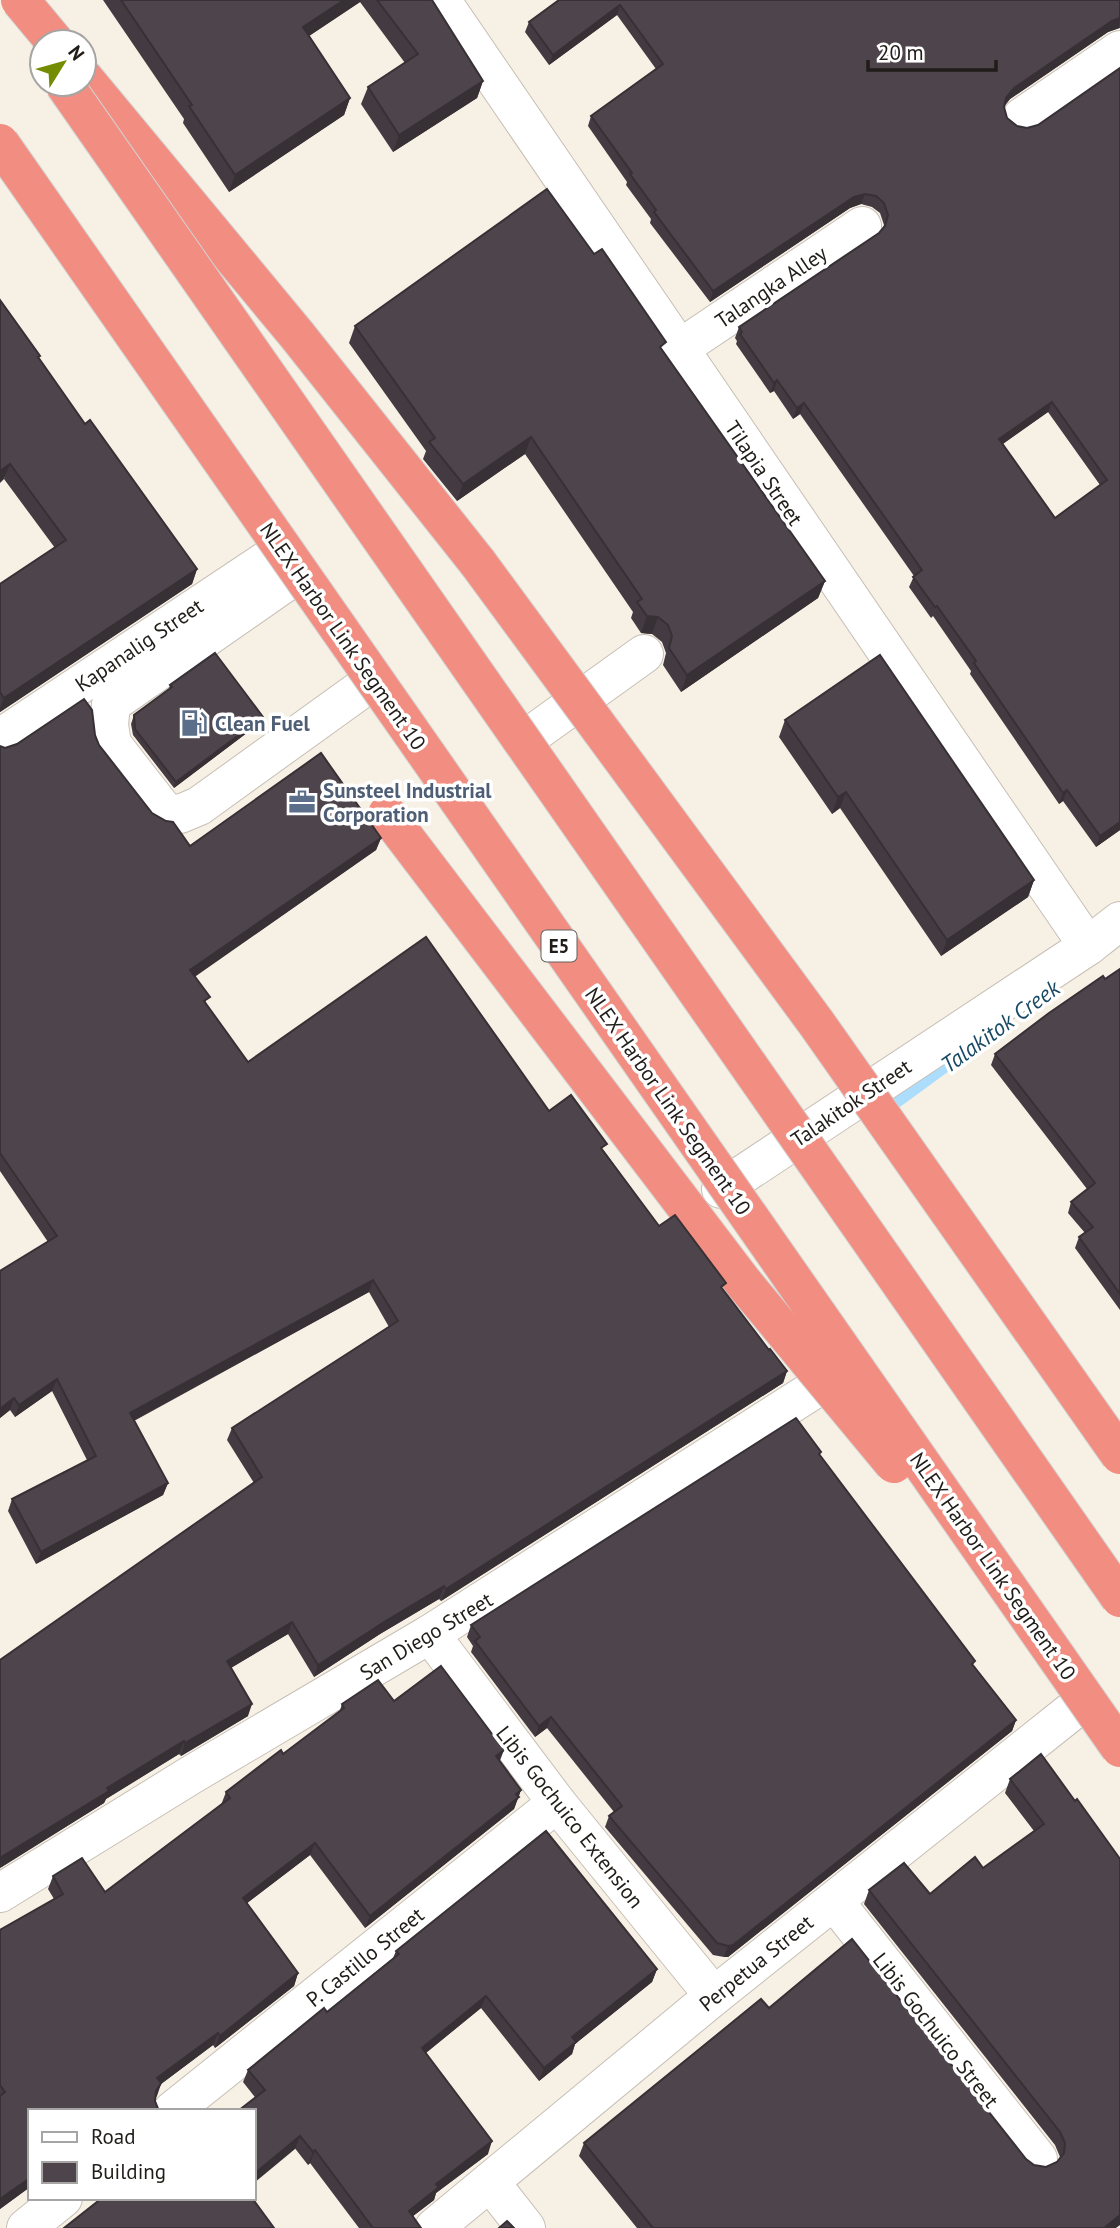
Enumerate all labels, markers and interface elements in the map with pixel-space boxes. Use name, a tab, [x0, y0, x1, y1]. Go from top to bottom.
north arrow	[28, 28, 98, 98]
scale bar	[868, 28, 996, 72]
text: 20 m	[878, 39, 924, 66]
text: N	[63, 41, 90, 65]
street label: Talangka Alley	[710, 240, 832, 334]
street label: Tilapia Street	[719, 416, 809, 530]
street label: NLEX Harbor Link Segment 10	[254, 517, 432, 755]
street label: Kapanalig Street	[70, 592, 208, 698]
fuel station icon: Clean Fuel	[179, 708, 209, 738]
place label: Clean Fuel	[215, 710, 310, 737]
place label: Sunsteel Industrial Corporation	[323, 777, 492, 828]
office icon: Sunsteel Industrial Corporation	[287, 787, 317, 817]
road number: E5	[542, 930, 576, 962]
water label: Talakitok Creek	[935, 972, 1067, 1079]
street label: NLEX Harbor Link Segment 10	[579, 982, 757, 1220]
street label: Talakitok Street	[786, 1053, 916, 1153]
street label: NLEX Harbor Link Segment 10	[904, 1447, 1082, 1685]
street label: San Diego Street	[355, 1586, 497, 1686]
street label: Libis Gochuico Extension	[490, 1720, 650, 1914]
street label: P. Castillo Street	[301, 1901, 429, 2013]
street label: Perpetua Street	[694, 1909, 818, 2017]
street label: Libis Gochuico Street	[867, 1947, 1005, 2113]
legend	[28, 2109, 256, 2200]
text: Road	[91, 2123, 135, 2150]
text: Building	[91, 2158, 166, 2185]

